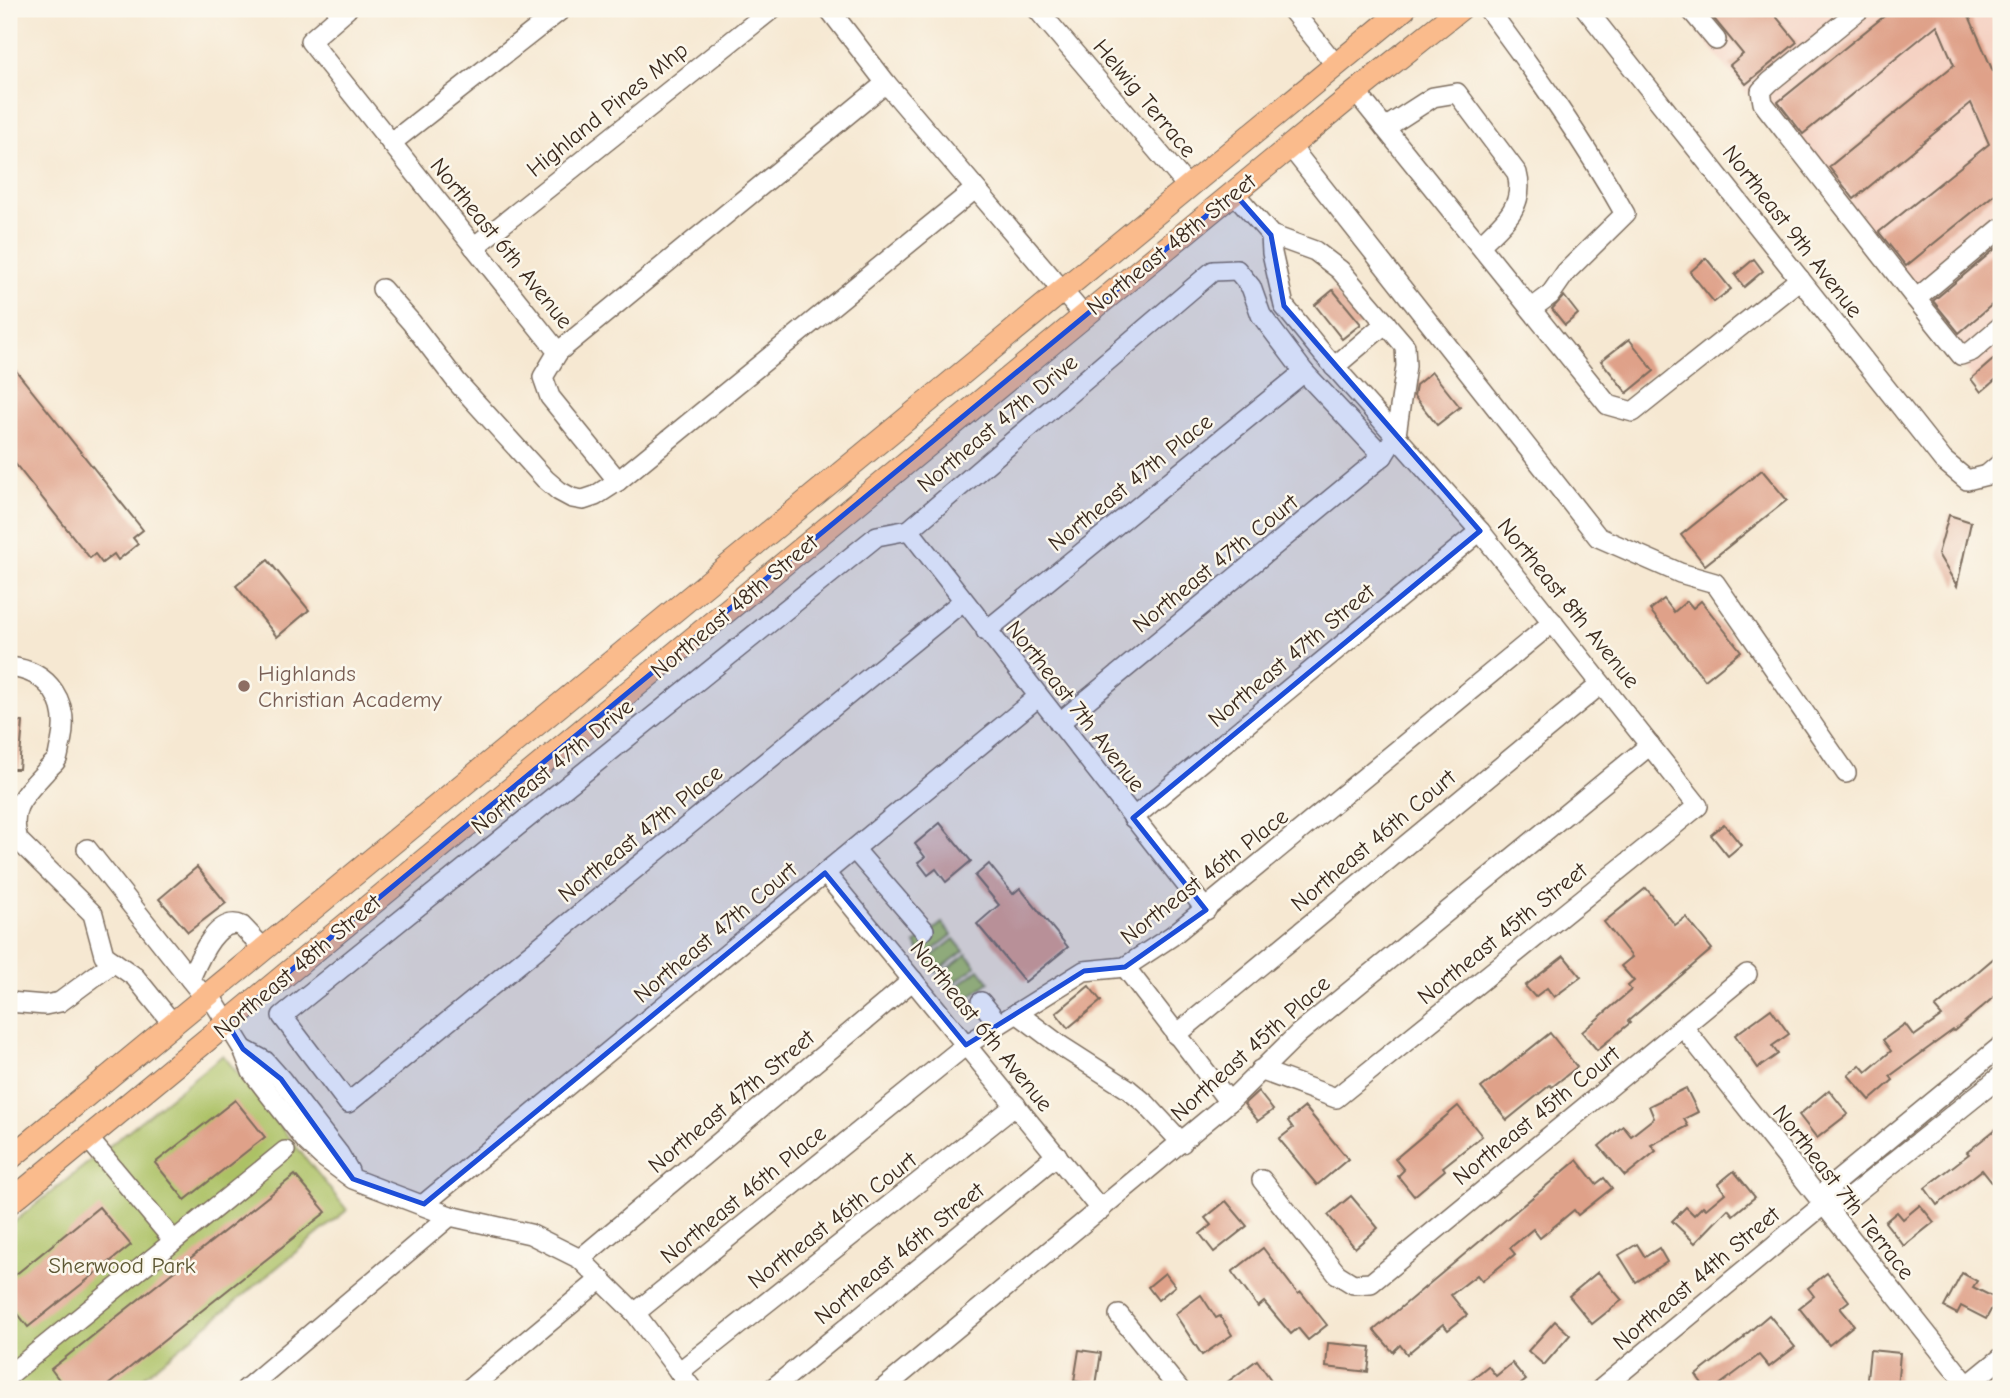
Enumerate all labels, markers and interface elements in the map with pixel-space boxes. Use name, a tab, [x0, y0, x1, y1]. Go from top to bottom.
street label: Helwig Terrace	[1087, 34, 1202, 163]
street label: Highland Pines Mhp	[521, 36, 693, 183]
street label: Northeast 9th Avenue	[1717, 140, 1868, 323]
street label: Northeast 6th Avenue	[425, 153, 579, 334]
street label: Northeast 48th Street	[1081, 167, 1262, 321]
street label: Northeast 47th Drive	[912, 349, 1083, 498]
street label: Northeast 47th Place	[1043, 408, 1218, 557]
street label: Northeast 47th Court	[1127, 488, 1305, 638]
street label: Northeast 8th Avenue	[1492, 513, 1646, 694]
street label: Northeast 48th Street	[645, 528, 824, 684]
street label: Northeast 47th Street	[1203, 577, 1381, 733]
street label: Northeast 7th Avenue	[1000, 615, 1151, 797]
place label: Highlands Christian Academy	[258, 660, 442, 713]
marker: Highlands Christian Academy	[236, 678, 252, 694]
street label: Northeast 47th Drive	[466, 693, 639, 840]
street label: Northeast 47th Place	[553, 759, 728, 908]
street label: Northeast 46th Court	[1286, 763, 1462, 917]
street label: Northeast 46th Place	[1115, 803, 1293, 950]
street label: Northeast 47th Court	[628, 855, 804, 1009]
street label: Northeast 45th Street	[1412, 856, 1594, 1010]
street label: Northeast 48th Street	[208, 888, 387, 1044]
street label: Northeast 6th Avenue	[905, 936, 1059, 1117]
street label: Northeast 45th Place	[1165, 970, 1336, 1127]
street label: Northeast 47th Street	[643, 1023, 821, 1179]
street label: Northeast 45th Court	[1448, 1039, 1626, 1191]
street label: Northeast 7th Terrace	[1767, 1100, 1920, 1285]
street label: Northeast 46th Place	[655, 1119, 832, 1269]
street label: Northeast 46th Court	[743, 1145, 923, 1295]
street label: Northeast 46th Street	[809, 1176, 991, 1330]
street label: Northeast 44th Street	[1608, 1200, 1786, 1356]
park label: Sherwood Park	[48, 1252, 196, 1279]

